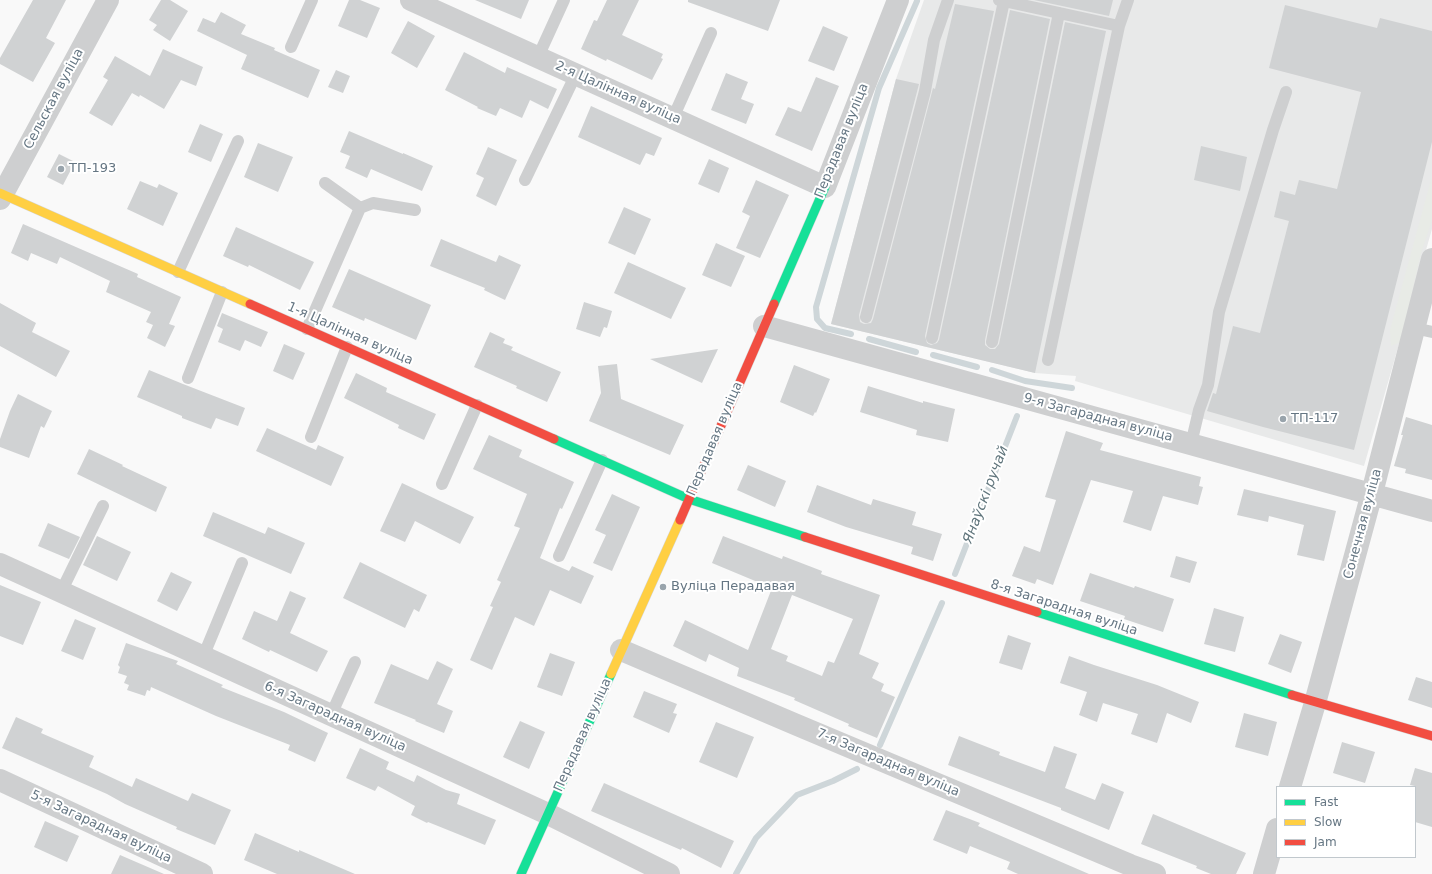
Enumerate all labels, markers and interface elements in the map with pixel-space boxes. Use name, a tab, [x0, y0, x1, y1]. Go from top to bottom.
street label: Сельская вуліца	[21, 46, 87, 152]
street label: 2-я Цалінная вуліца	[553, 58, 683, 128]
street label: Перадавая вуліца	[812, 81, 872, 201]
place label: ТП-193	[69, 161, 116, 177]
marker: ТП-193	[56, 164, 66, 174]
street label: 1-я Цалінная вуліца	[285, 299, 415, 369]
street label: Перадавая вуліца	[684, 380, 746, 498]
street label: 9-я Загарадная вуліца	[1022, 391, 1174, 445]
place label: ТП-117	[1291, 411, 1338, 427]
marker: ТП-117	[1278, 414, 1288, 424]
water label: Янаўскі ручай	[960, 444, 1012, 546]
street label: Сонечная вуліца	[1341, 467, 1385, 581]
street label: 8-я Загарадная вуліца	[988, 577, 1140, 639]
place label: Вуліца Перадавая	[671, 579, 795, 595]
marker: Вуліца Перадавая	[658, 582, 668, 592]
street label: Перадавая вуліца	[551, 676, 615, 794]
street label: 6-я Загарадная вуліца	[262, 679, 408, 755]
street label: 7-я Загарадная вуліца	[814, 726, 962, 800]
legend	[1276, 786, 1416, 858]
street label: 5-я Загарадная вуліца	[28, 787, 174, 867]
text: Fast	[1314, 795, 1338, 809]
text: Slow	[1314, 815, 1342, 829]
text: Jam	[1314, 835, 1337, 849]

